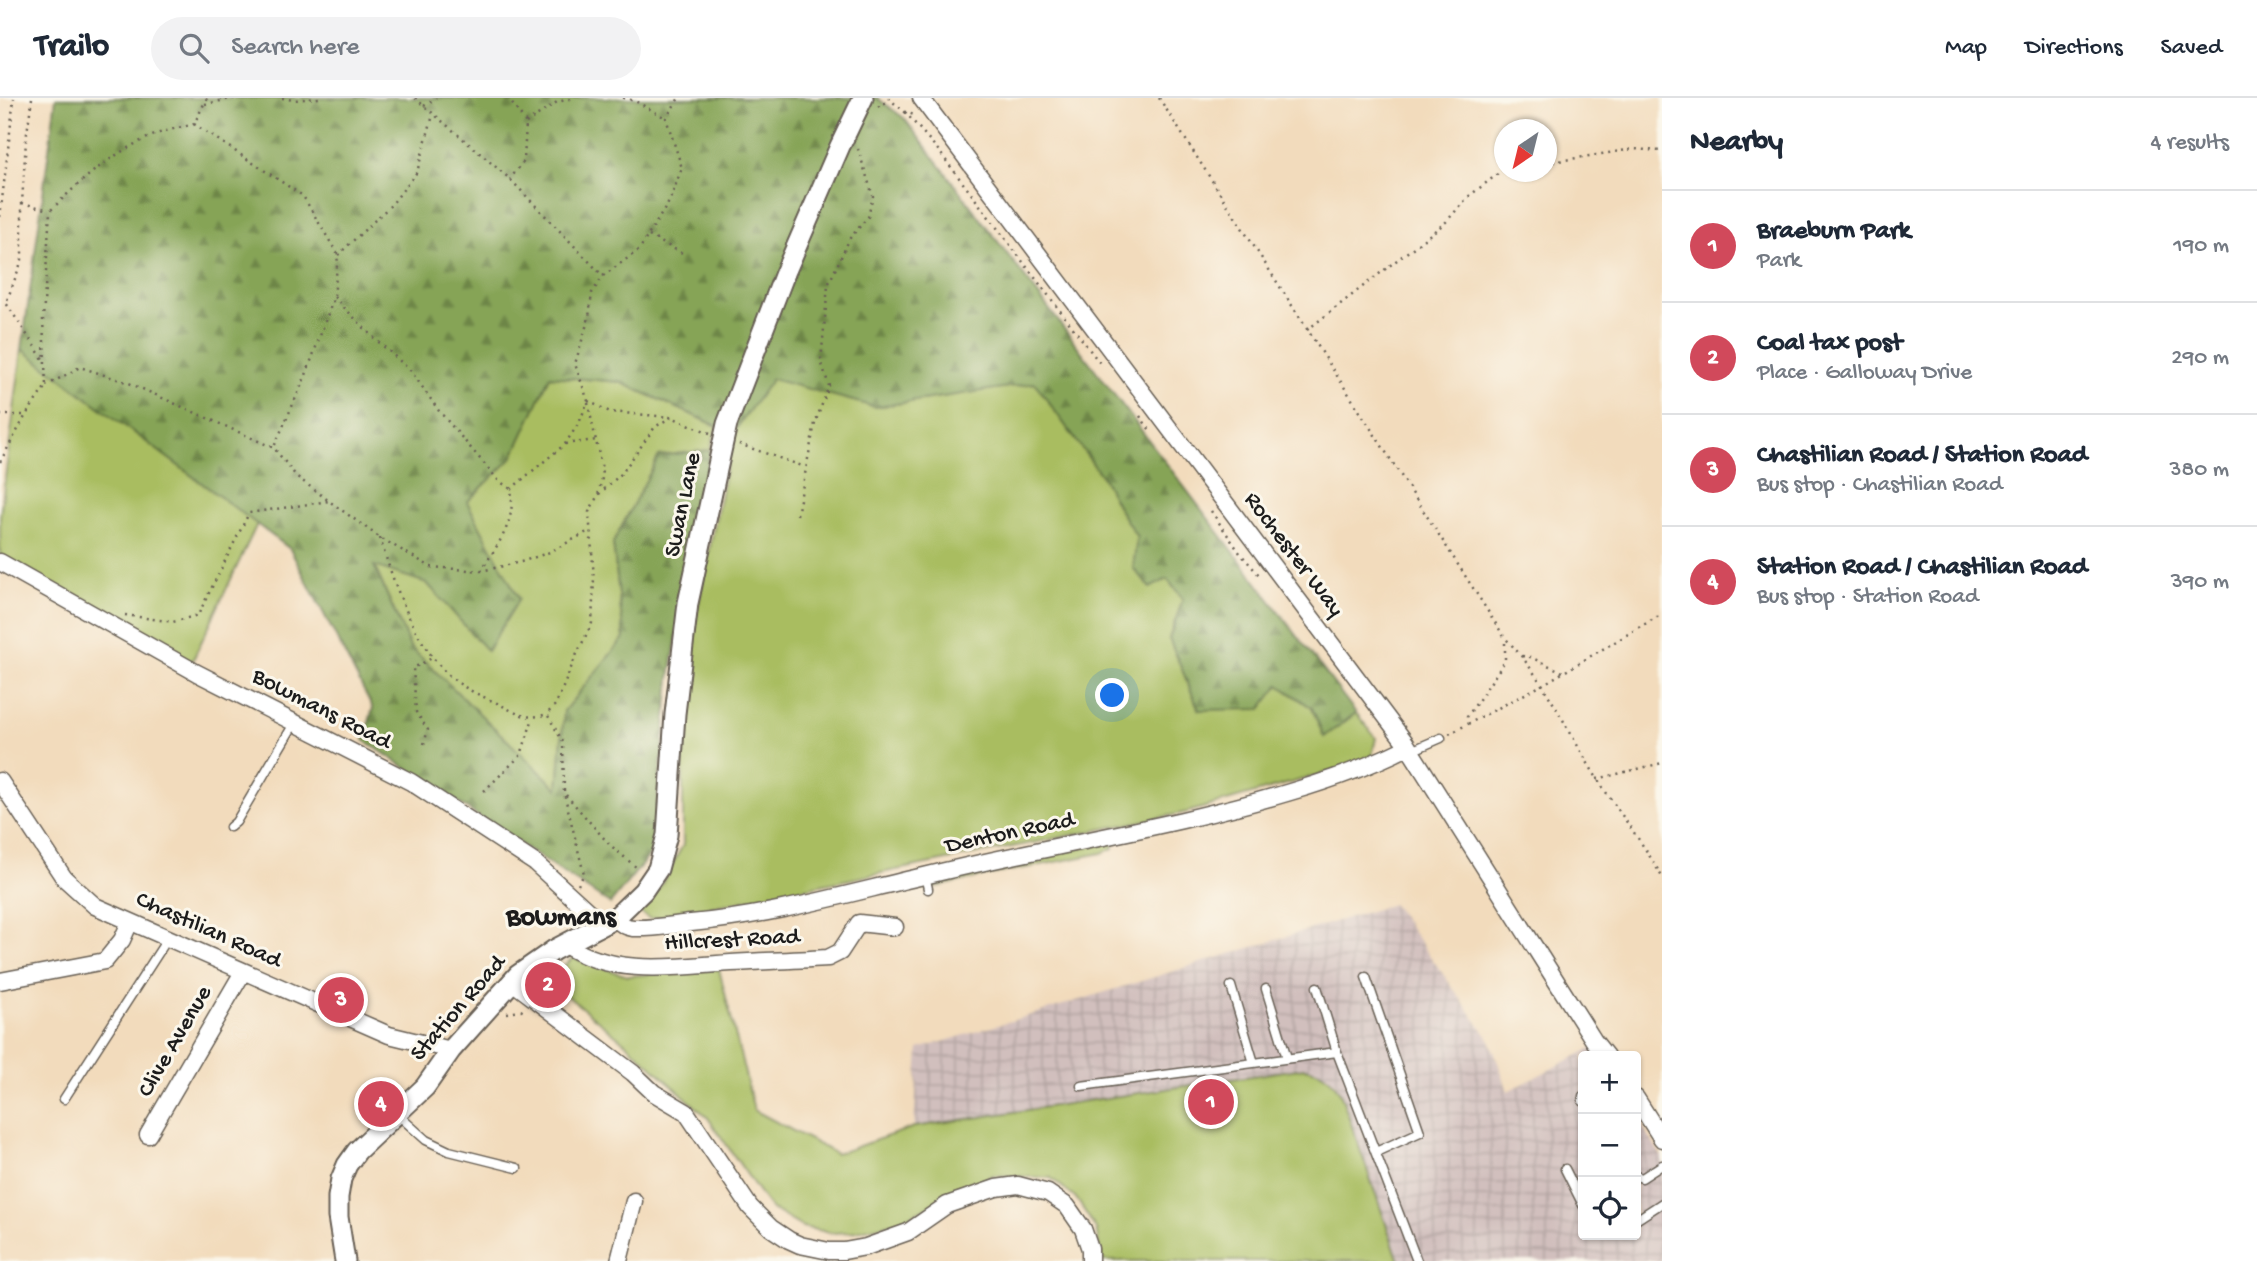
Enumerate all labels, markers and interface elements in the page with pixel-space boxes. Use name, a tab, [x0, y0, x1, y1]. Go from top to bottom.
search box	[151, 17, 641, 80]
text: Trailo	[35, 29, 109, 67]
icon: search	[175, 29, 213, 67]
text: Search here	[231, 33, 359, 64]
text: Map	[1945, 34, 1987, 63]
text: Directions	[2025, 34, 2123, 63]
text: Saved	[2161, 34, 2222, 63]
north arrow	[1494, 119, 1557, 182]
text: Nearby	[1690, 126, 1783, 161]
text: 4 results	[2150, 130, 2229, 157]
text: Braeburn Park	[1757, 217, 1911, 248]
text: 1	[1708, 233, 1718, 260]
text: 190 m	[2173, 233, 2229, 260]
text: Park	[1757, 248, 1801, 275]
text: Coal tax post	[1757, 329, 1902, 360]
text: 2	[1707, 345, 1719, 372]
text: 290 m	[2171, 345, 2229, 372]
text: Place · Galloway Drive	[1757, 360, 1972, 387]
text: Chastilian Road / Station Road	[1757, 441, 2087, 472]
street label: Swan Lane	[659, 450, 709, 560]
text: 3	[1707, 457, 1719, 484]
text: 380 m	[2170, 457, 2229, 484]
text: Bus stop · Chastilian Road	[1757, 472, 2003, 499]
street label: Rochester Way	[1237, 487, 1350, 623]
text: Station Road / Chastilian Road	[1757, 553, 2087, 584]
text: 4	[1708, 569, 1718, 596]
text: 390 m	[2171, 569, 2229, 596]
text: Bus stop · Station Road	[1757, 584, 1978, 611]
street label: Bowmans Road	[246, 662, 397, 758]
your location	[1095, 678, 1129, 712]
street label: Denton Road	[941, 806, 1079, 862]
street label: Chastilian Road	[131, 886, 287, 977]
district label: Bowmans	[505, 902, 617, 935]
street label: Hillcrest Road	[664, 923, 802, 959]
street label: Station Road	[405, 949, 514, 1068]
pin: 2	[525, 959, 571, 1011]
pin: 3	[318, 974, 364, 1026]
street label: Clive Avenue	[132, 980, 220, 1103]
map controls	[1578, 1051, 1641, 1240]
button: +	[1578, 1051, 1641, 1114]
pin: 1	[1188, 1076, 1234, 1128]
pin: 4	[358, 1078, 404, 1130]
button: −	[1578, 1114, 1641, 1177]
button: locate	[1578, 1177, 1641, 1240]

